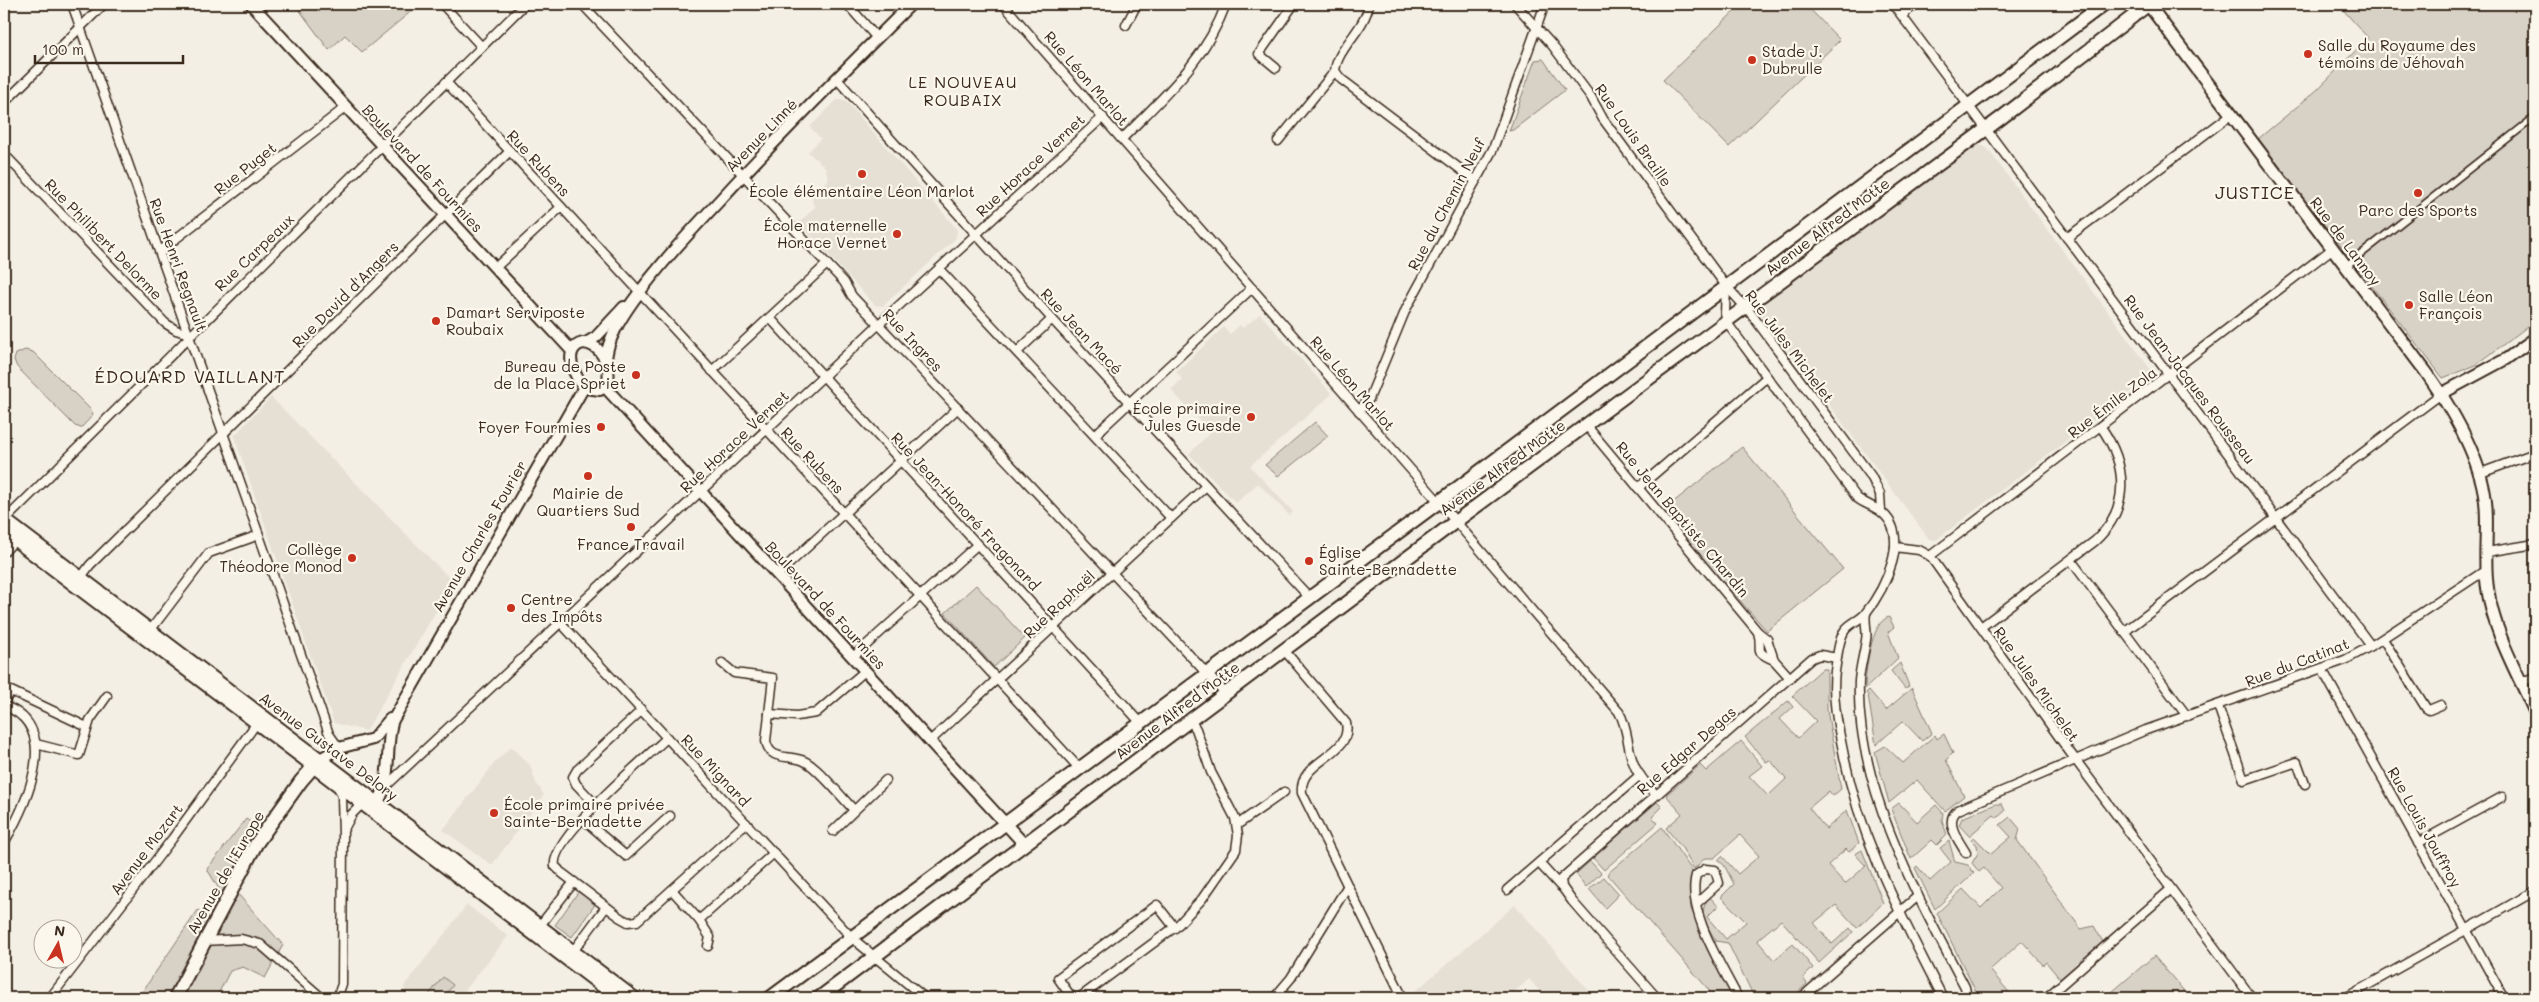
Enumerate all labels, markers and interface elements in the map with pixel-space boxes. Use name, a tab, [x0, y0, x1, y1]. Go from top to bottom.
street label: Rue Léon Marlot	[1040, 26, 1134, 130]
scale bar	[35, 32, 182, 64]
place label: Salle du Royaume des témoins de Jéhovah	[2318, 35, 2476, 72]
text: 100 m	[42, 39, 84, 59]
place label: Stade J. Dubrulle	[1762, 41, 1823, 78]
marker: Salle du Royaume des témoins de Jéhovah	[2302, 48, 2314, 60]
marker: Stade J. Dubrulle	[1746, 54, 1758, 66]
district label: LE NOUVEAU ROUBAIX	[908, 71, 1018, 110]
street label: Rue Louis Braille	[1591, 80, 1677, 190]
street label: Avenue Linné	[721, 94, 801, 176]
street label: Boulevard de Fourmies	[358, 100, 488, 236]
street label: Rue Horace Vernet	[971, 109, 1089, 221]
street label: Rue Rubens	[503, 125, 575, 201]
street label: Rue du Chemin Neuf	[1403, 133, 1490, 274]
street label: Rue Puget	[210, 137, 280, 199]
marker: École élémentaire Léon Marlot	[856, 168, 868, 180]
street label: Avenue Alfred Motte	[1761, 173, 1893, 279]
street label: Rue Philibert Delorme	[41, 174, 167, 304]
district label: JUSTICE	[2215, 180, 2295, 204]
place label: École élémentaire Léon Marlot	[749, 181, 975, 201]
marker: Parc des Sports	[2412, 187, 2424, 199]
street label: Rue de Lannoy	[2306, 193, 2386, 290]
street label: Rue Henri Regnault	[145, 195, 213, 335]
place label: Parc des Sports	[2359, 200, 2477, 220]
street label: Rue Carpeaux	[210, 209, 298, 295]
place label: École maternelle Horace Vernet	[764, 215, 887, 252]
marker: École maternelle Horace Vernet	[891, 228, 903, 240]
street label: Rue David d'Angers	[287, 236, 403, 352]
street label: Rue Jean Macé	[1037, 283, 1127, 379]
street label: Rue Jules Michelet	[1741, 286, 1839, 406]
place label: Salle Léon François	[2419, 286, 2493, 323]
street label: Rue Jean-Jacques Rousseau	[2120, 290, 2260, 468]
marker: Salle Léon François	[2403, 299, 2415, 311]
place label: Damart Serviposte Roubaix	[446, 302, 585, 339]
street label: Rue Ingres	[879, 304, 947, 376]
marker: Damart Serviposte Roubaix	[430, 315, 442, 327]
street label: Rue Léon Marlot	[1306, 331, 1400, 435]
place label: Bureau de Poste de la Place Spriet	[494, 356, 626, 393]
street label: Rue Émile Zola	[2063, 362, 2161, 442]
district label: ÉDOUARD VAILLANT	[95, 364, 285, 388]
marker: Bureau de Poste de la Place Spriet	[630, 369, 642, 381]
street label: Rue Horace Vernet	[675, 385, 793, 497]
place label: École primaire Jules Guesde	[1133, 398, 1241, 435]
marker: École primaire Jules Guesde	[1245, 411, 1257, 423]
street label: Avenue Alfred Motte	[1435, 414, 1569, 520]
place label: Foyer Fourmies	[478, 417, 591, 437]
marker: Foyer Fourmies	[595, 421, 607, 433]
street label: Rue Rubens	[777, 422, 849, 498]
street label: Rue Jean-Honoré Fragonard	[887, 428, 1045, 594]
street label: Rue Jean Baptiste Chardin	[1612, 437, 1754, 601]
street label: Avenue Charles Fourier	[427, 456, 531, 616]
marker: Mairie de Quartiers Sud	[582, 470, 594, 482]
place label: Mairie de Quartiers Sud	[536, 483, 640, 520]
marker: France Travail	[625, 521, 637, 533]
place label: France Travail	[577, 534, 685, 554]
street label: Boulevard de Fourmies	[761, 537, 891, 673]
place label: Collège Théodore Monod	[219, 539, 342, 576]
place label: Église Sainte-Bernadette	[1319, 542, 1457, 579]
marker: Collège Théodore Monod	[346, 552, 358, 564]
marker: Église Sainte-Bernadette	[1303, 555, 1315, 567]
street label: Rue Raphaël	[1019, 566, 1099, 642]
place label: Centre des Impôts	[521, 589, 602, 626]
marker: Centre des Impôts	[505, 602, 517, 614]
street label: Rue Jules Michelet	[1990, 622, 2084, 746]
street label: Rue du Catinat	[2242, 633, 2352, 691]
street label: Avenue Alfred Motte	[1111, 657, 1243, 763]
street label: Avenue Gustave Delory	[256, 687, 403, 805]
street label: Rue Edgar Degas	[1632, 701, 1740, 799]
street label: Rue Mignard	[677, 730, 755, 810]
street label: Rue Louis Jouffroy	[2384, 763, 2467, 891]
place label: École primaire privée Sainte-Bernadette	[504, 794, 664, 831]
street label: Avenue Mozart	[105, 799, 187, 899]
street label: Avenue de l'Europe	[182, 807, 268, 937]
marker: École primaire privée Sainte-Bernadette	[488, 807, 500, 819]
north arrow	[32, 920, 82, 970]
text: N	[53, 920, 66, 941]

